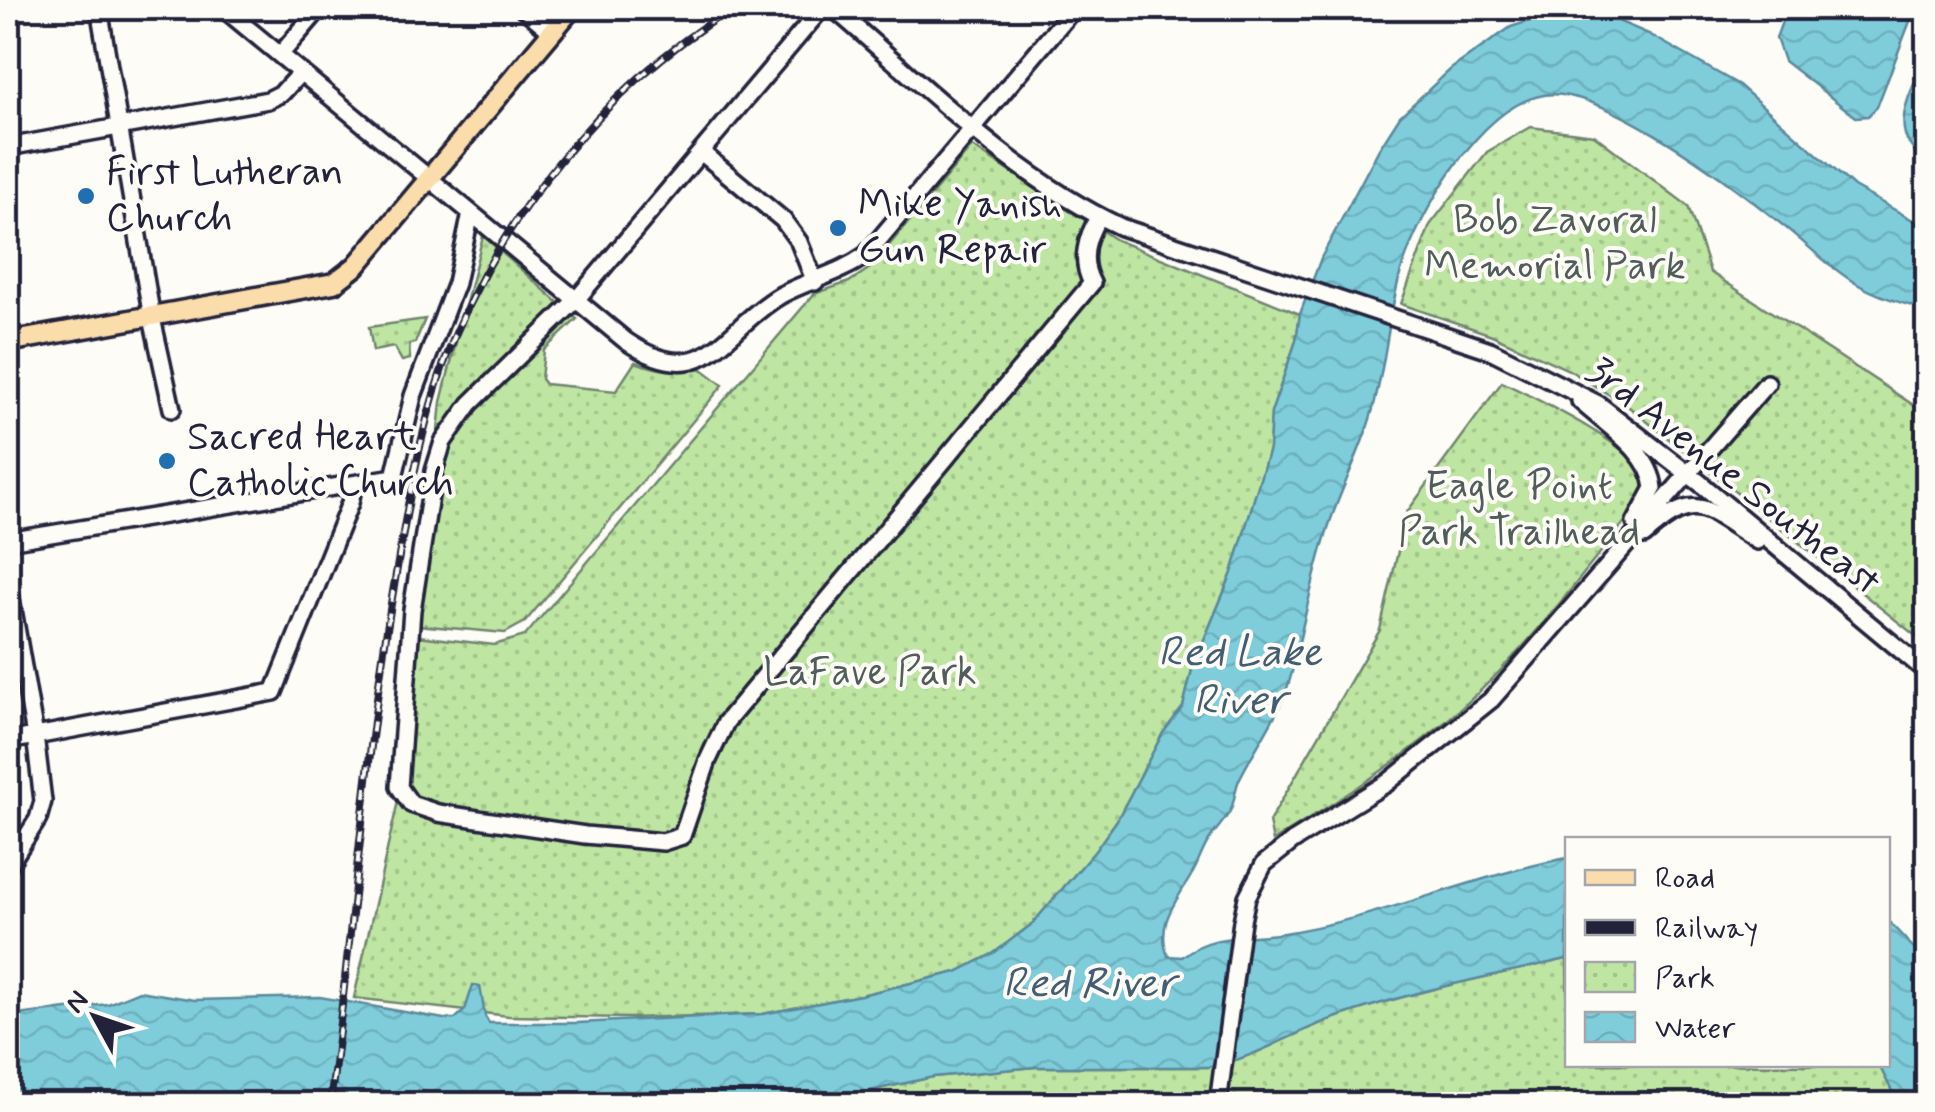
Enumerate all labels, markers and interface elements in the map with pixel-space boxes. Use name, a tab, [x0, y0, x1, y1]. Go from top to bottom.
place label: First Lutheran Church	[106, 147, 343, 245]
place label: Mike Yanish Gun Repair	[858, 179, 1062, 277]
marker: First Lutheran Church	[75, 185, 97, 207]
park label: Bob Zavoral Memorial Park	[1424, 195, 1686, 293]
marker: Mike Yanish Gun Repair	[827, 217, 849, 239]
street label: 3rd Avenue Southeast	[1575, 346, 1891, 608]
place label: Sacred Heart Catholic Church	[187, 412, 454, 510]
marker: Sacred Heart Catholic Church	[156, 450, 178, 472]
park label: Eagle Point Park Trailhead	[1398, 461, 1640, 559]
water label: Red Lake River	[1158, 626, 1323, 729]
park label: LaFave Park	[763, 647, 977, 699]
legend	[1565, 837, 1890, 1067]
text: Road	[1655, 859, 1715, 898]
text: Railway	[1655, 909, 1758, 948]
water label: Red River	[1003, 957, 1181, 1012]
text: Park	[1655, 959, 1715, 998]
north arrow	[45, 967, 145, 1067]
text: N	[58, 983, 98, 1022]
text: Water	[1655, 1009, 1736, 1048]

